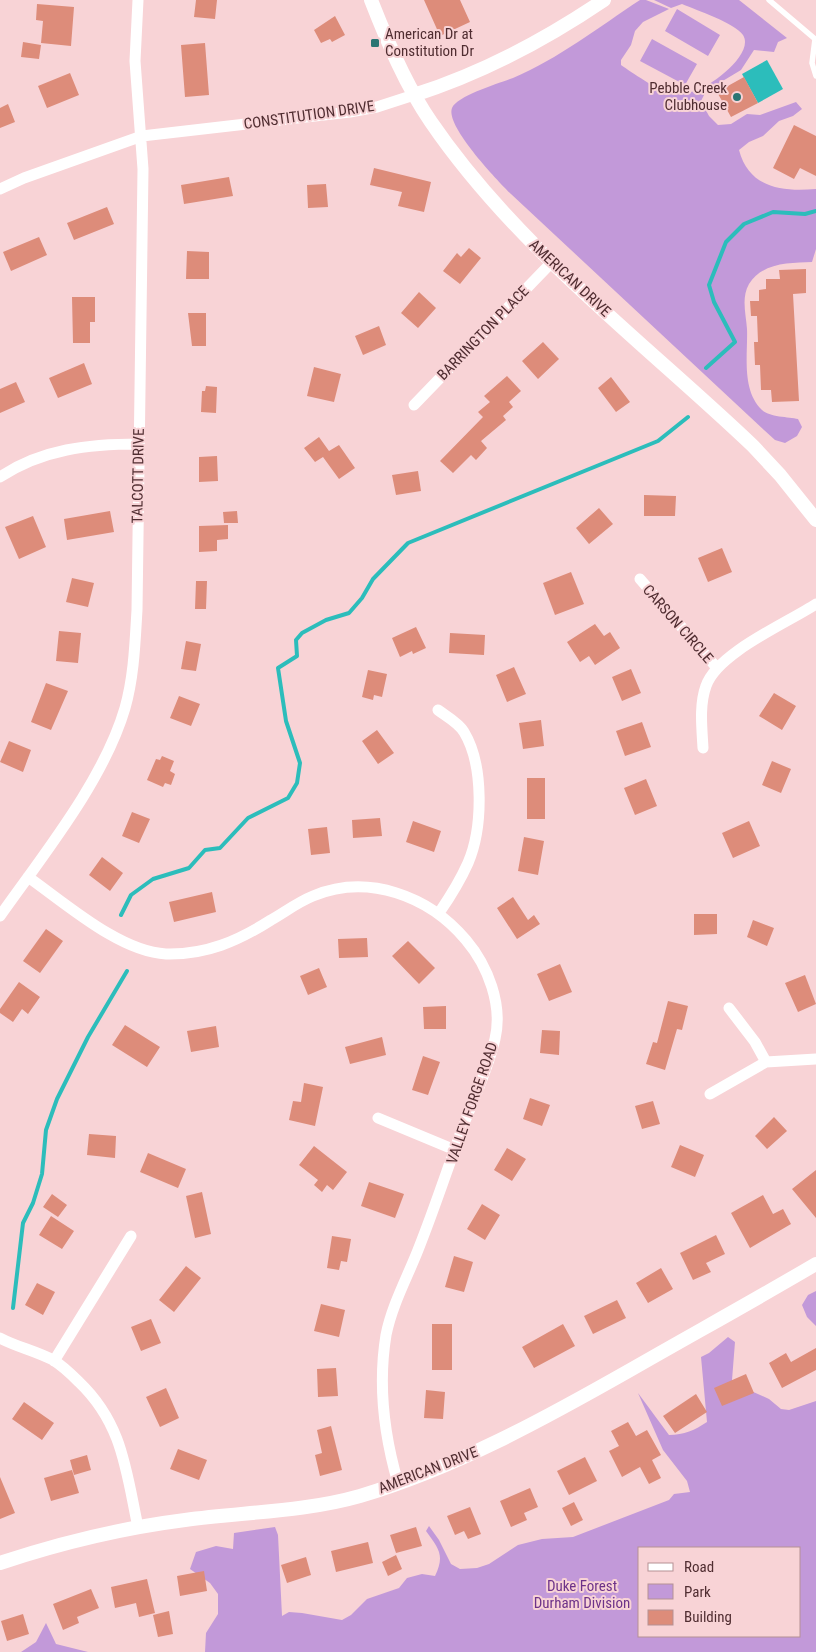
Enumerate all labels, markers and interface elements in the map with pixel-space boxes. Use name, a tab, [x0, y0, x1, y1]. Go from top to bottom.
place label: American Dr at Constitution Dr	[385, 25, 474, 60]
marker: American Dr at Constitution Dr	[369, 37, 381, 49]
place label: Pebble Creek Clubhouse	[649, 79, 727, 114]
marker: Pebble Creek Clubhouse	[731, 91, 743, 103]
street label: CONSTITUTION DRIVE	[243, 97, 375, 133]
street label: AMERICAN DRIVE	[525, 236, 615, 320]
street label: BARRINGTON PLACE	[433, 282, 533, 384]
street label: TALCOTT DRIVE	[128, 428, 148, 524]
street label: CARSON CIRCLE	[639, 581, 717, 667]
street label: VALLEY FORGE ROAD	[443, 1040, 501, 1166]
street label: AMERICAN DRIVE	[376, 1443, 480, 1497]
legend	[638, 1547, 801, 1637]
text: Road	[684, 1558, 714, 1576]
park label: Duke Forest Durham Division	[534, 1577, 630, 1612]
text: Park	[684, 1583, 711, 1601]
text: Building	[684, 1608, 732, 1626]

